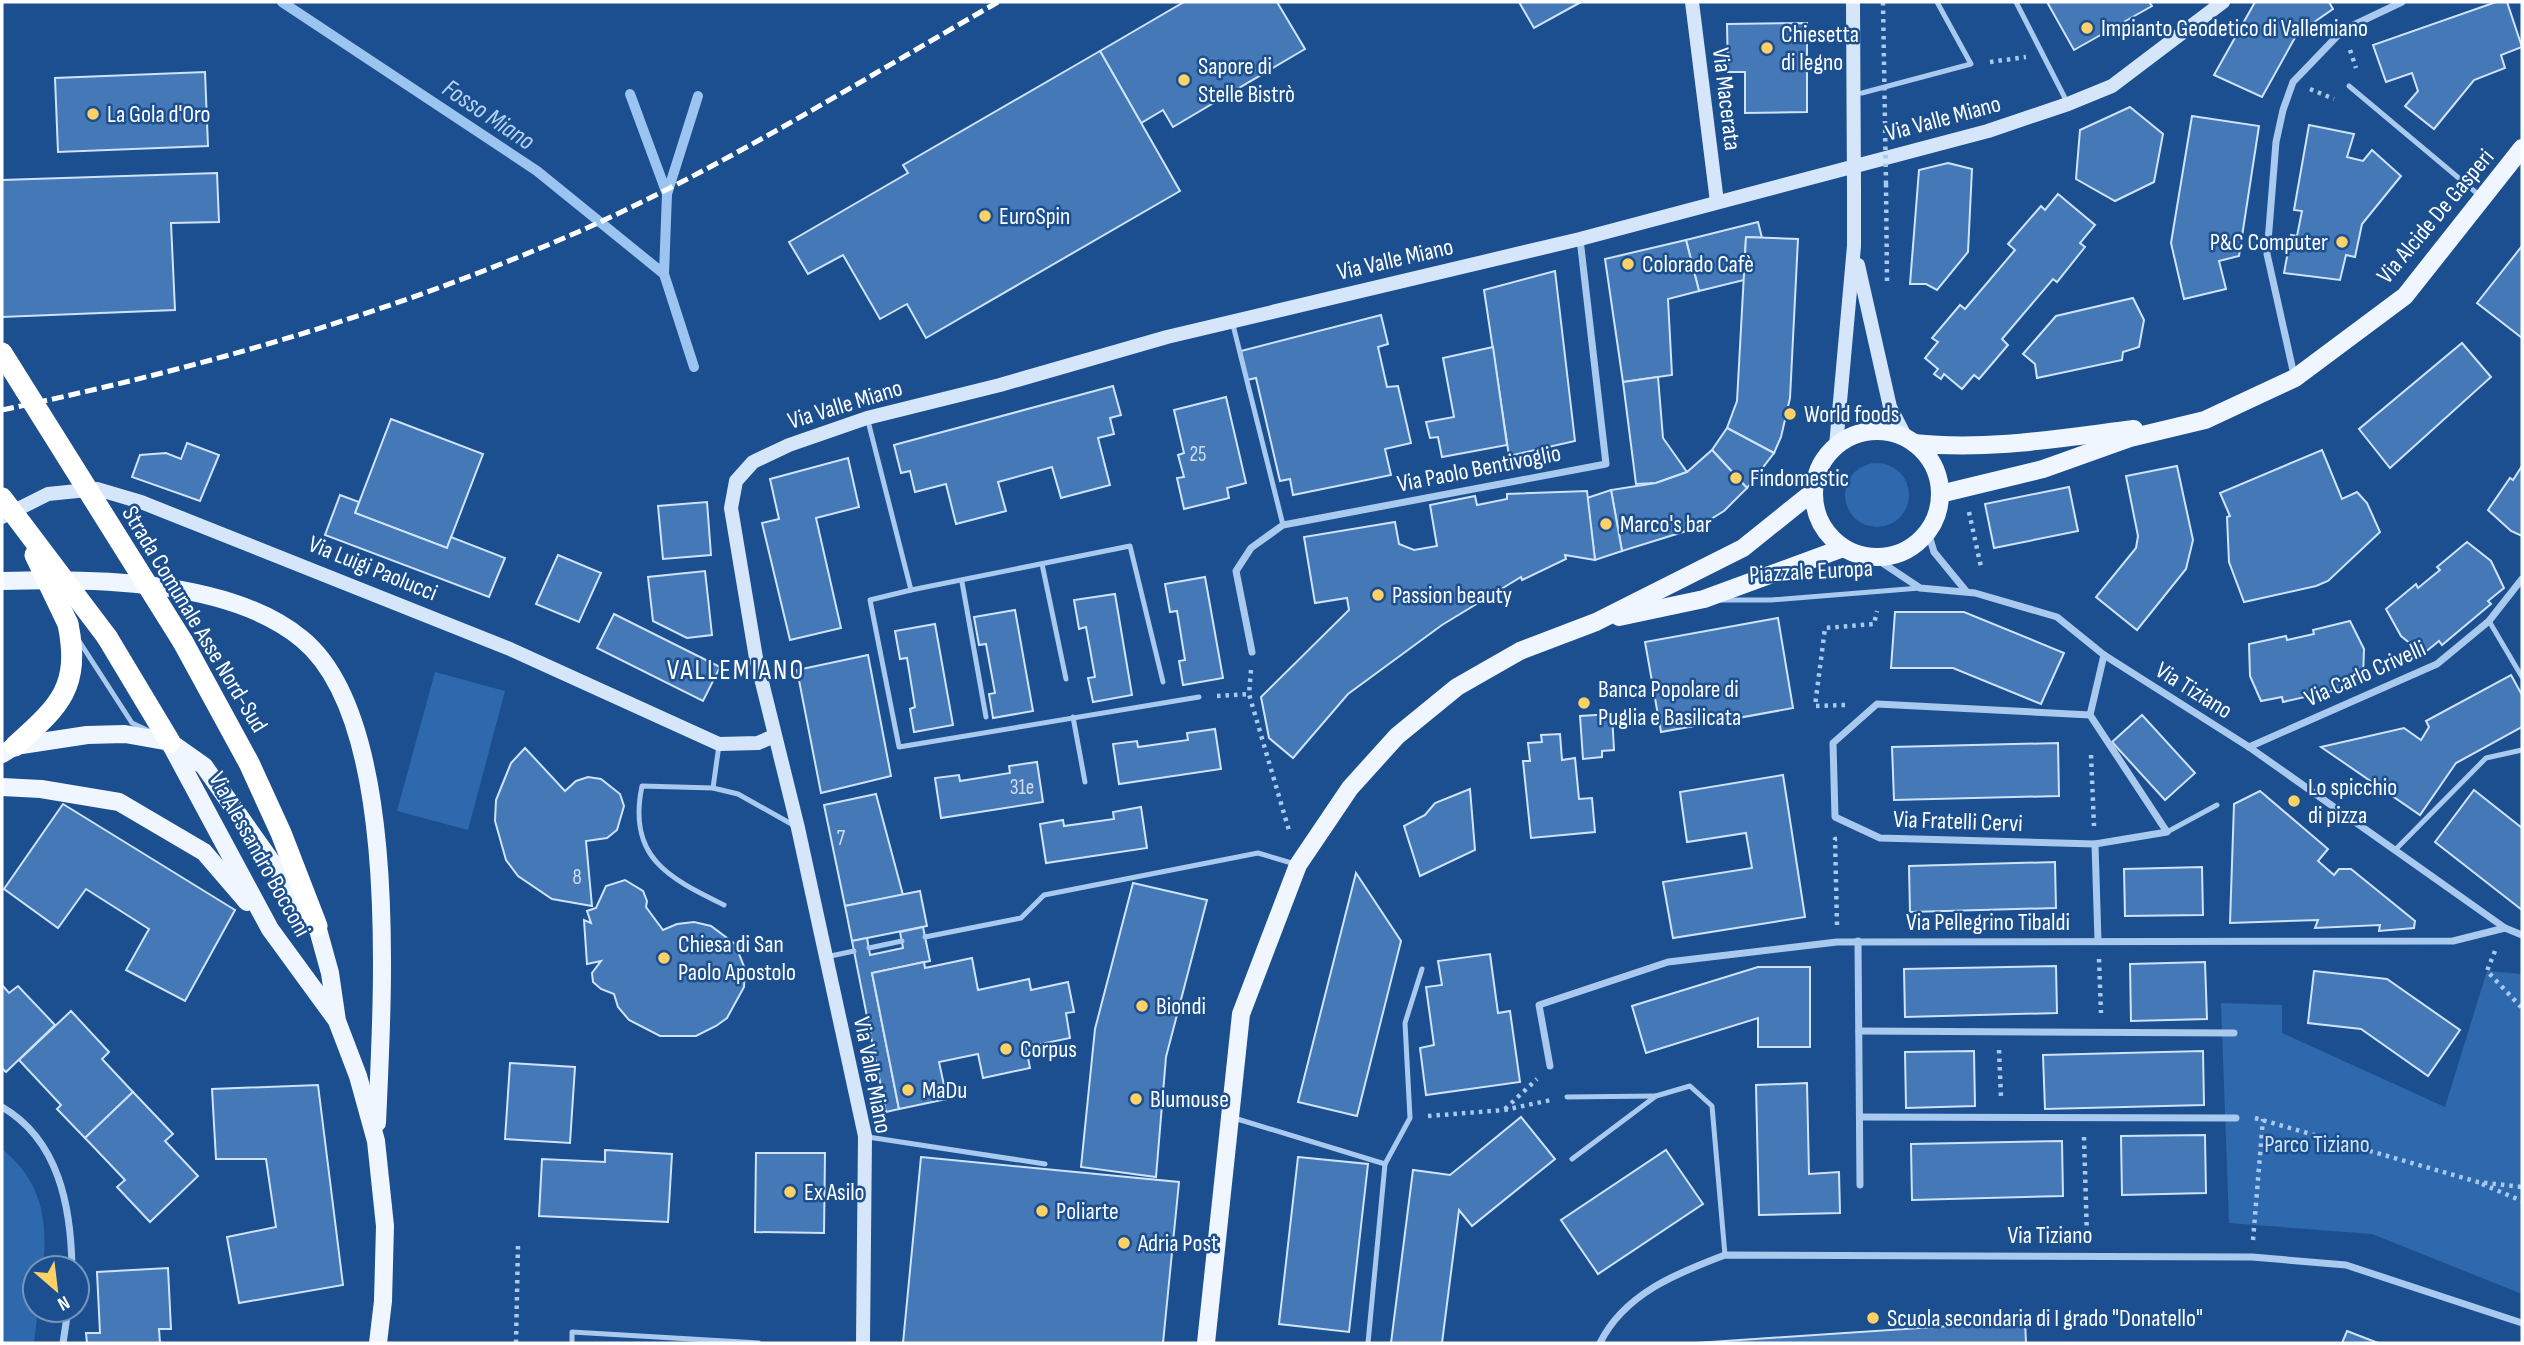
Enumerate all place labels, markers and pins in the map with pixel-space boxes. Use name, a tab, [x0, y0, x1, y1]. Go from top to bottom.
place label: Impianto Geodetico di Vallemiano	[2101, 14, 2368, 43]
place label: Chiesetta di legno	[1781, 20, 1859, 77]
marker: Impianto Geodetico di Vallemiano	[2079, 20, 2095, 36]
marker: Chiesetta di legno	[1759, 40, 1775, 56]
place label: Sapore di Stelle Bistrò	[1198, 52, 1295, 109]
marker: Sapore di Stelle Bistrò	[1176, 72, 1192, 88]
place label: La Gola d'Oro	[107, 100, 211, 129]
marker: La Gola d'Oro	[85, 106, 101, 122]
place label: EuroSpin	[999, 202, 1070, 231]
marker: EuroSpin	[977, 208, 993, 224]
place label: P&C Computer	[2210, 228, 2328, 257]
marker: P&C Computer	[2334, 234, 2350, 250]
place label: Colorado Cafè	[1642, 250, 1754, 279]
marker: Colorado Cafè	[1620, 256, 1636, 272]
place label: World foods	[1804, 400, 1899, 429]
marker: World foods	[1782, 406, 1798, 422]
place label: Findomestic	[1750, 464, 1849, 493]
marker: Findomestic	[1728, 470, 1744, 486]
place label: Marco's bar	[1620, 510, 1712, 539]
marker: Marco's bar	[1598, 516, 1614, 532]
place label: Passion beauty	[1392, 581, 1512, 610]
marker: Passion beauty	[1370, 587, 1386, 603]
place label: Banca Popolare di Puglia e Basilicata	[1598, 675, 1741, 732]
marker: Banca Popolare di Puglia e Basilicata	[1576, 695, 1592, 711]
place label: Lo spicchio di pizza	[2308, 773, 2397, 830]
marker: Lo spicchio di pizza	[2286, 793, 2302, 809]
place label: Chiesa di San Paolo Apostolo	[678, 930, 796, 987]
marker: Chiesa di San Paolo Apostolo	[656, 950, 672, 966]
place label: Biondi	[1156, 992, 1206, 1021]
marker: Biondi	[1134, 998, 1150, 1014]
place label: Corpus	[1020, 1035, 1077, 1064]
marker: Corpus	[998, 1041, 1014, 1057]
place label: MaDu	[922, 1076, 967, 1105]
marker: MaDu	[900, 1082, 916, 1098]
place label: Blumouse	[1150, 1085, 1229, 1114]
marker: Blumouse	[1128, 1091, 1144, 1107]
place label: Ex Asilo	[804, 1178, 865, 1207]
marker: Ex Asilo	[782, 1184, 798, 1200]
place label: Poliarte	[1056, 1197, 1119, 1226]
marker: Poliarte	[1034, 1203, 1050, 1219]
place label: Adria Post	[1137, 1229, 1218, 1258]
marker: Adria Post	[1116, 1235, 1132, 1251]
place label: Scuola secondaria di I grado "Donatello"	[1887, 1304, 2203, 1333]
marker: Scuola secondaria di I grado "Donatello"	[1865, 1310, 1881, 1326]

